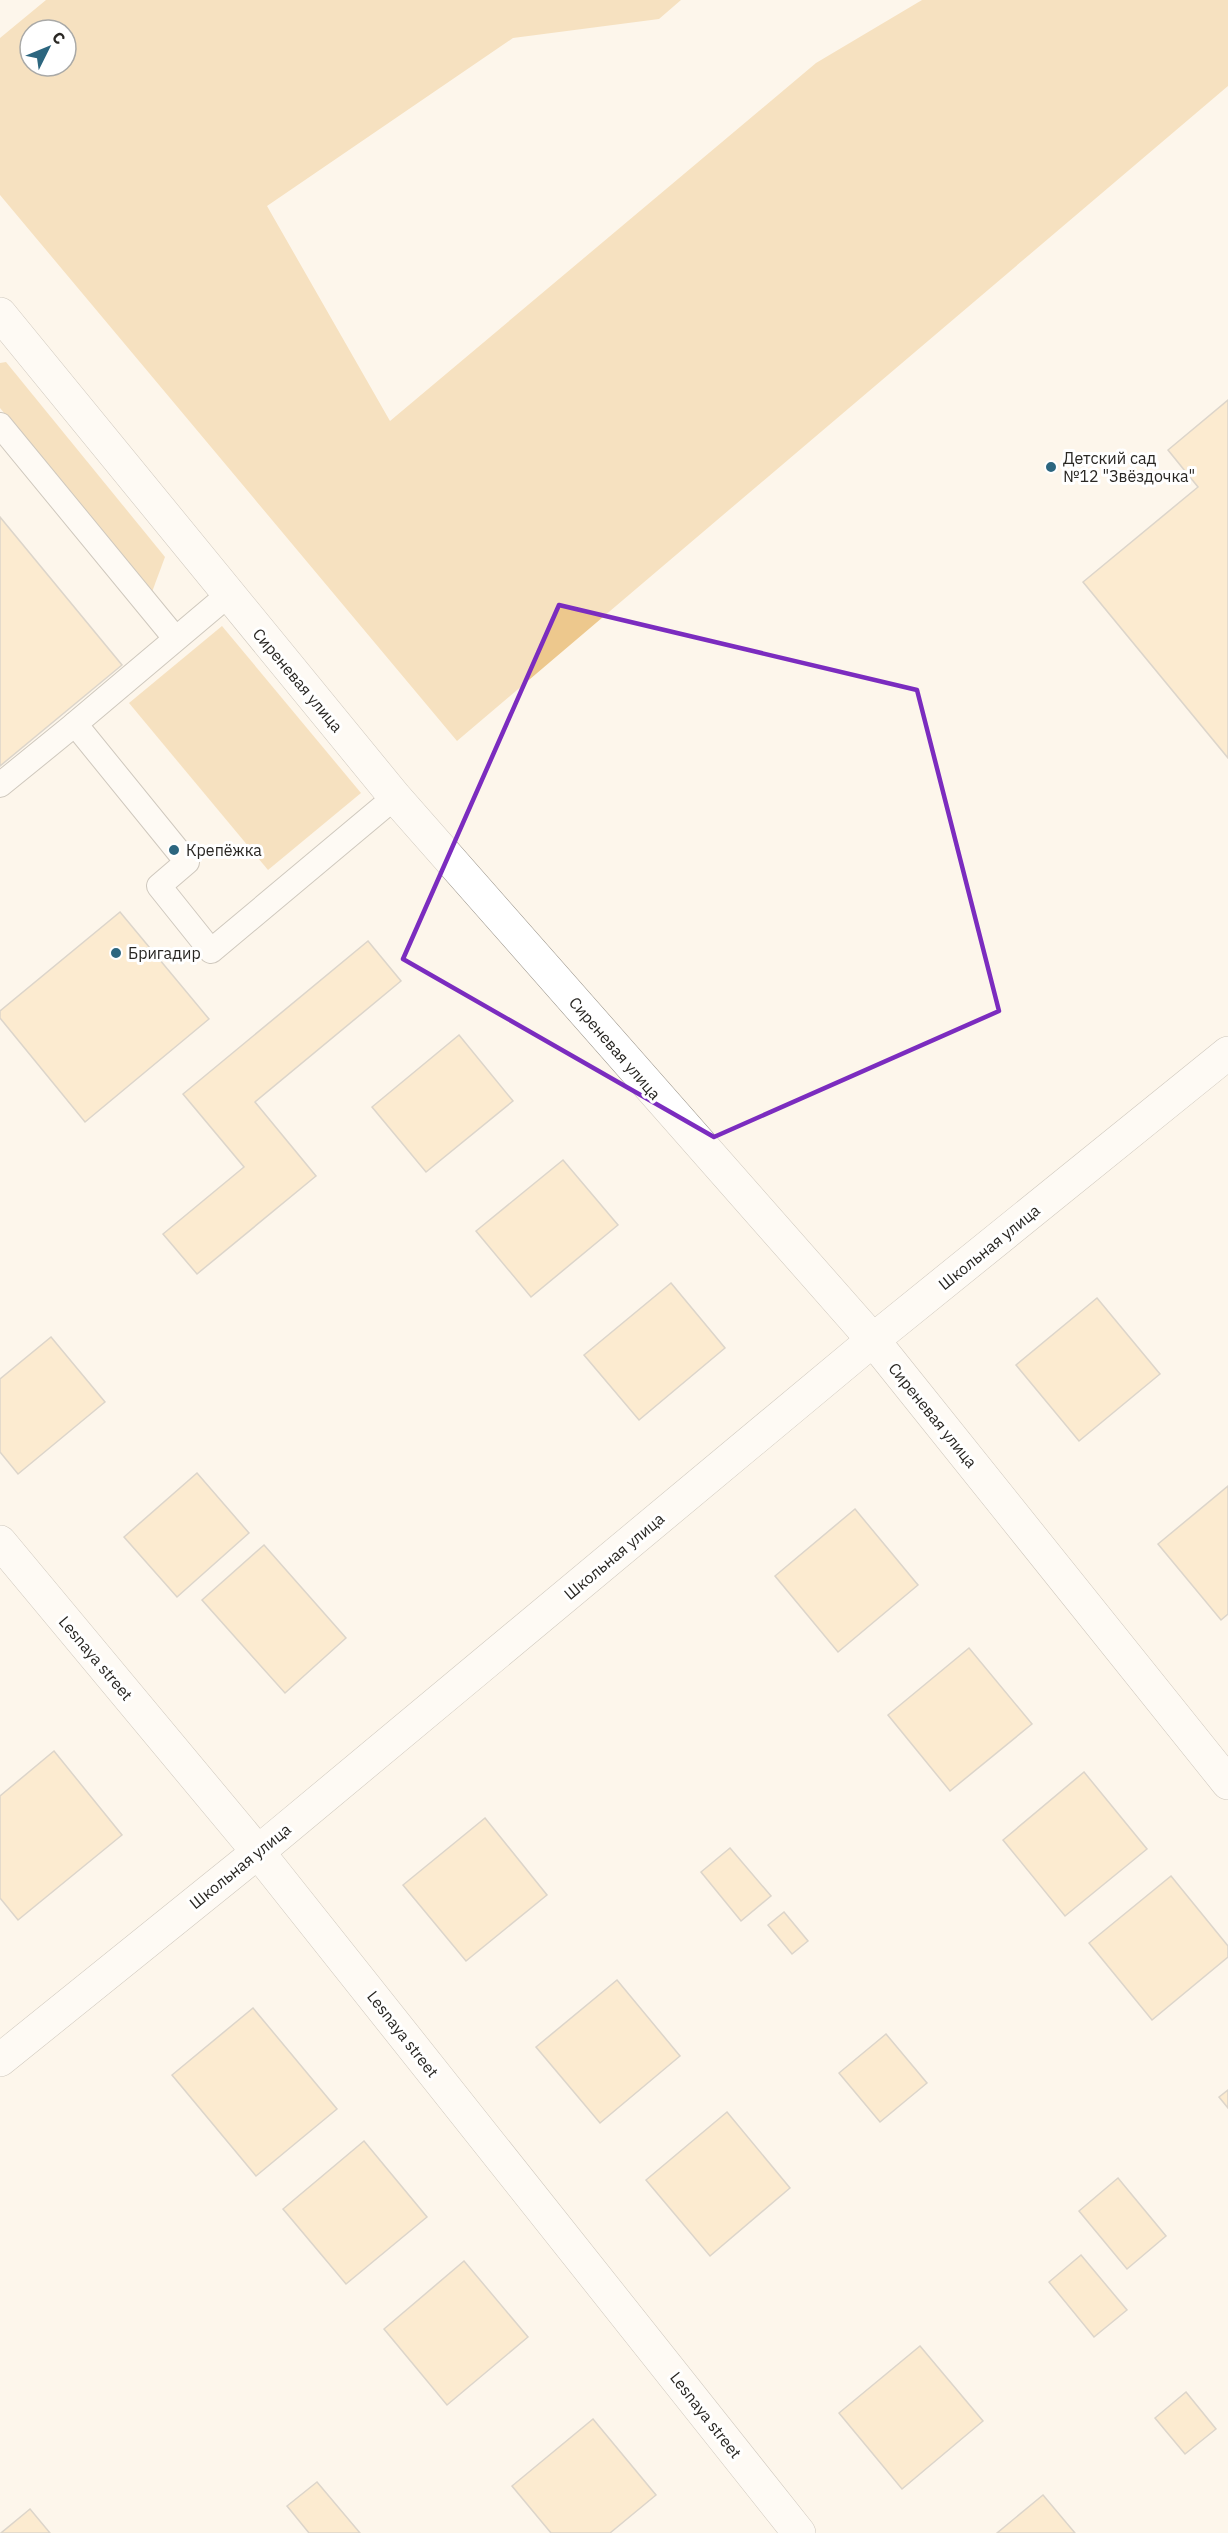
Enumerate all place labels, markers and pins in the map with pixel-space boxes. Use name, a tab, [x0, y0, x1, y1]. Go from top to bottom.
place label: Детский сад №12 "Звёздочка"	[1063, 448, 1195, 486]
marker: Детский сад №12 "Звёздочка"	[1044, 460, 1058, 474]
place label: Крепёжка	[186, 840, 262, 860]
marker: Крепёжка	[167, 843, 181, 857]
place label: Бригадир	[128, 943, 201, 963]
marker: Бригадир	[109, 946, 123, 960]

